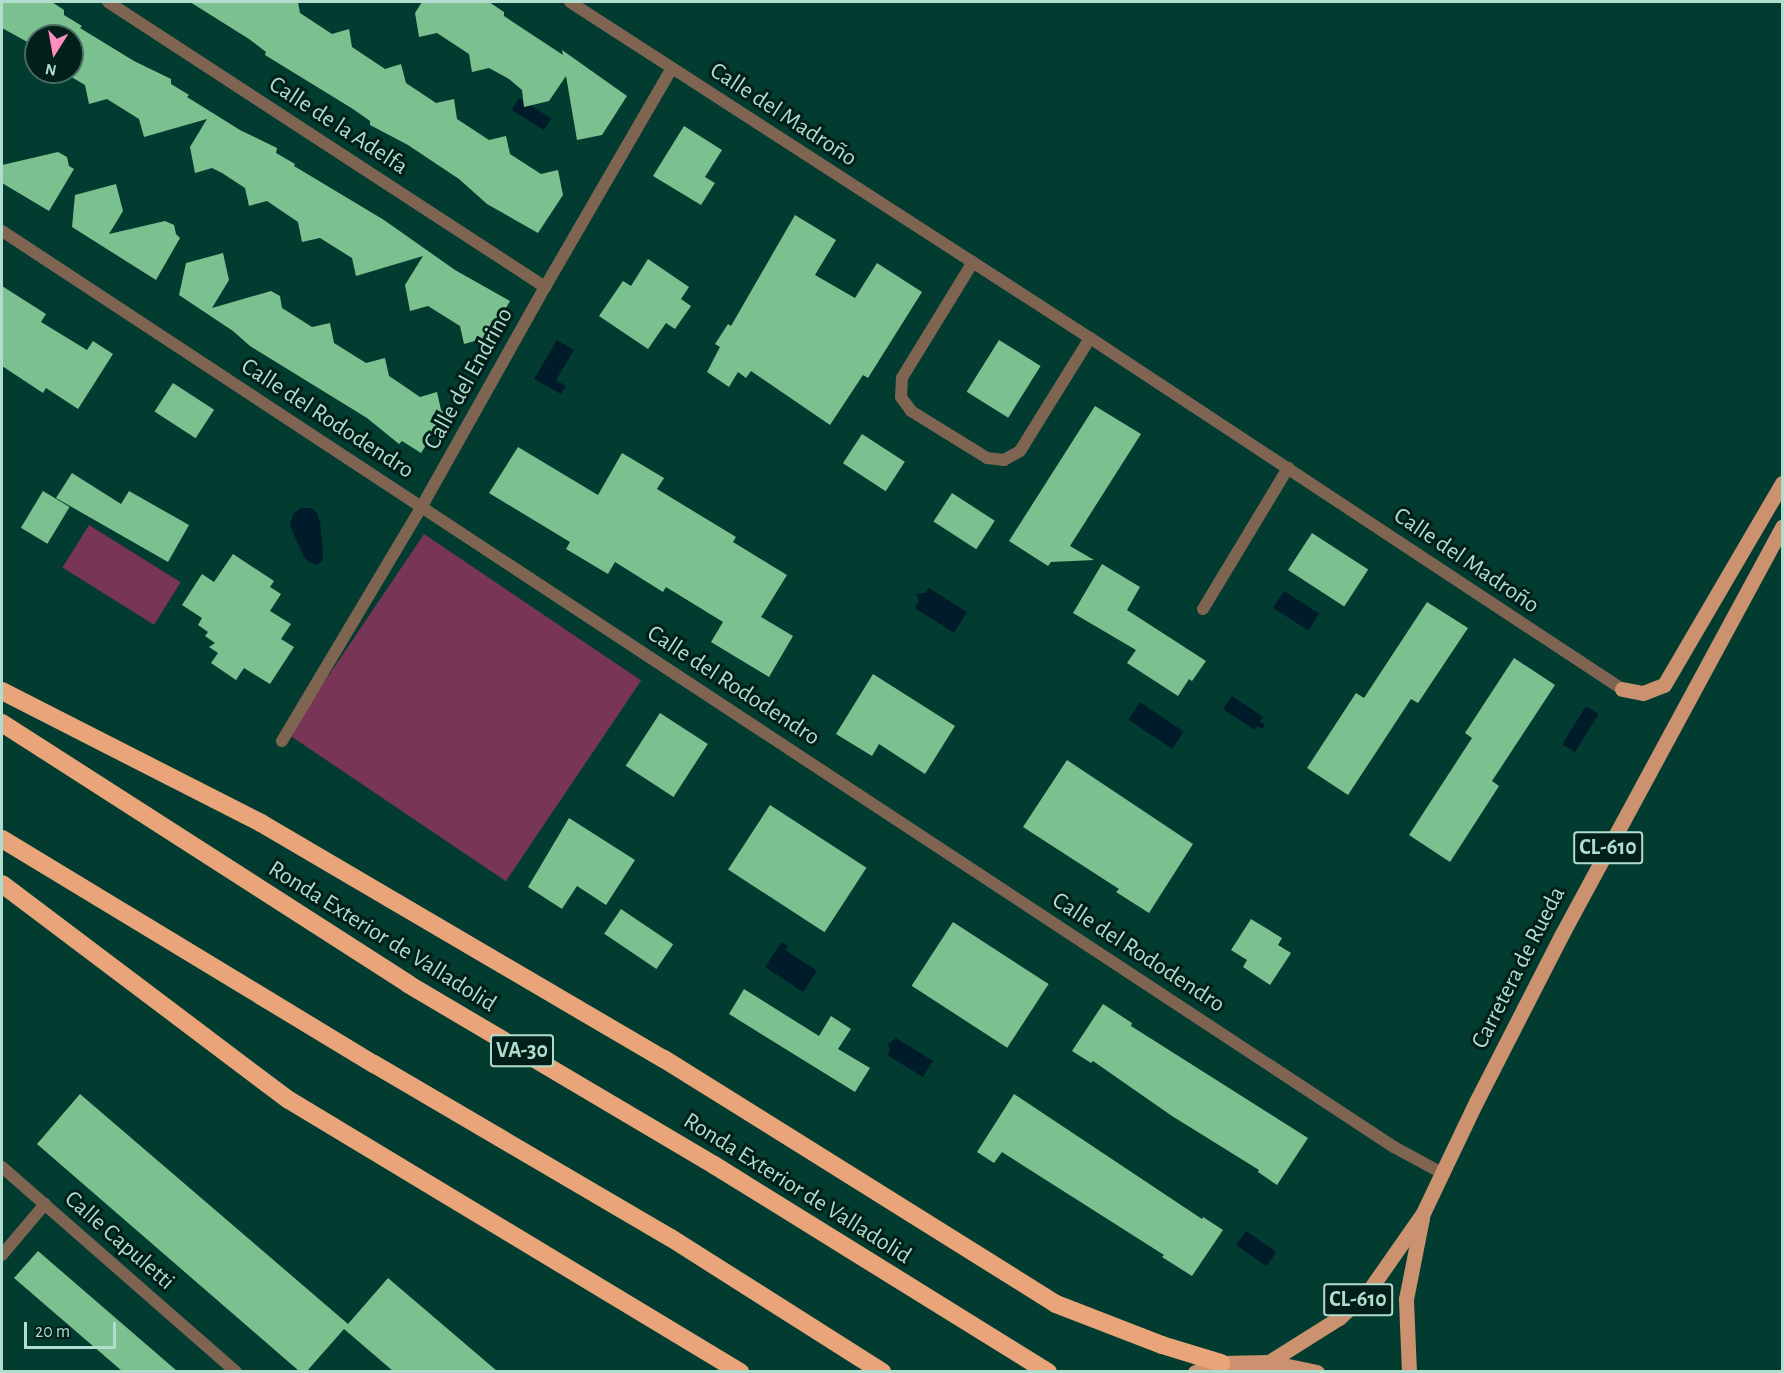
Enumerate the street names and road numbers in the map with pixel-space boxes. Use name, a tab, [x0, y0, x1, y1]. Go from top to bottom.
street label: Calle del Madroño	[704, 57, 862, 173]
street label: Calle de la Adelfa	[263, 70, 413, 182]
street label: Calle del Endrino	[418, 303, 520, 455]
street label: Calle del Rododendro	[235, 352, 419, 486]
street label: Calle del Madroño	[1388, 502, 1544, 620]
street label: Calle del Rododendro	[641, 619, 825, 753]
road number: CL-610	[1572, 829, 1644, 867]
street label: Ronda Exterior de Valladolid	[263, 855, 501, 1019]
street label: Carretera de Rueda	[1466, 882, 1572, 1054]
street label: Calle del Rododendro	[1046, 886, 1230, 1020]
road number: VA-30	[489, 1032, 555, 1070]
street label: Ronda Exterior de Valladolid	[678, 1107, 916, 1271]
street label: Calle Capuletti	[58, 1185, 180, 1297]
road number: CL-610	[1322, 1281, 1394, 1319]

